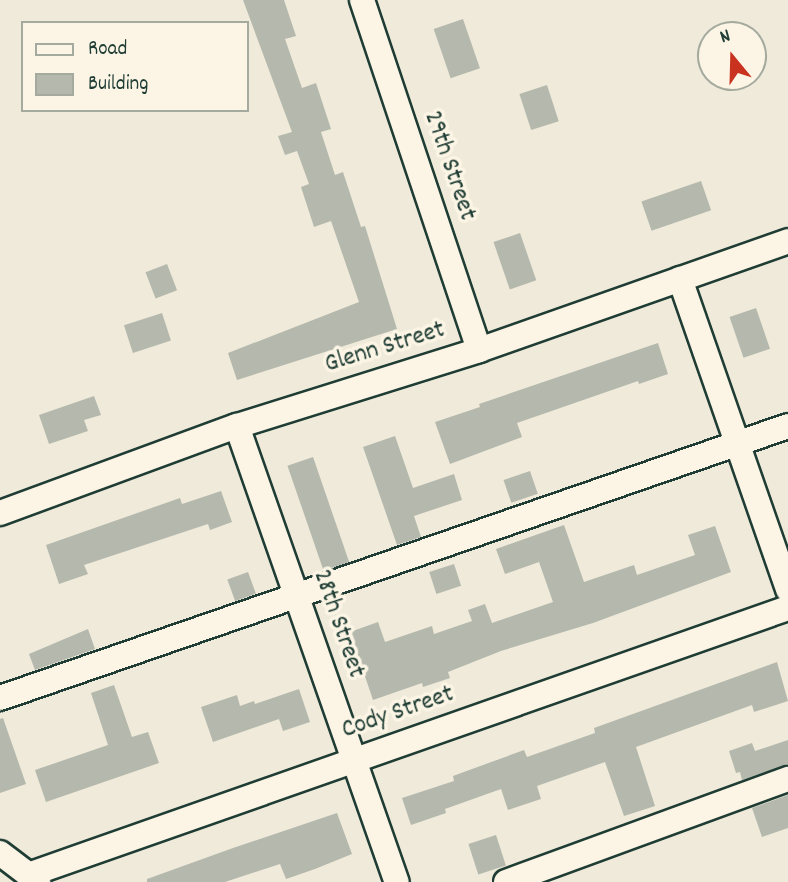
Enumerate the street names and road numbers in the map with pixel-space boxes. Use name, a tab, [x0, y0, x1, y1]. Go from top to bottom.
street label: 29th Street	[416, 107, 482, 225]
street label: Glenn Street	[321, 315, 449, 381]
street label: 28th Street	[305, 566, 371, 682]
street label: Cody Street	[338, 679, 458, 747]

